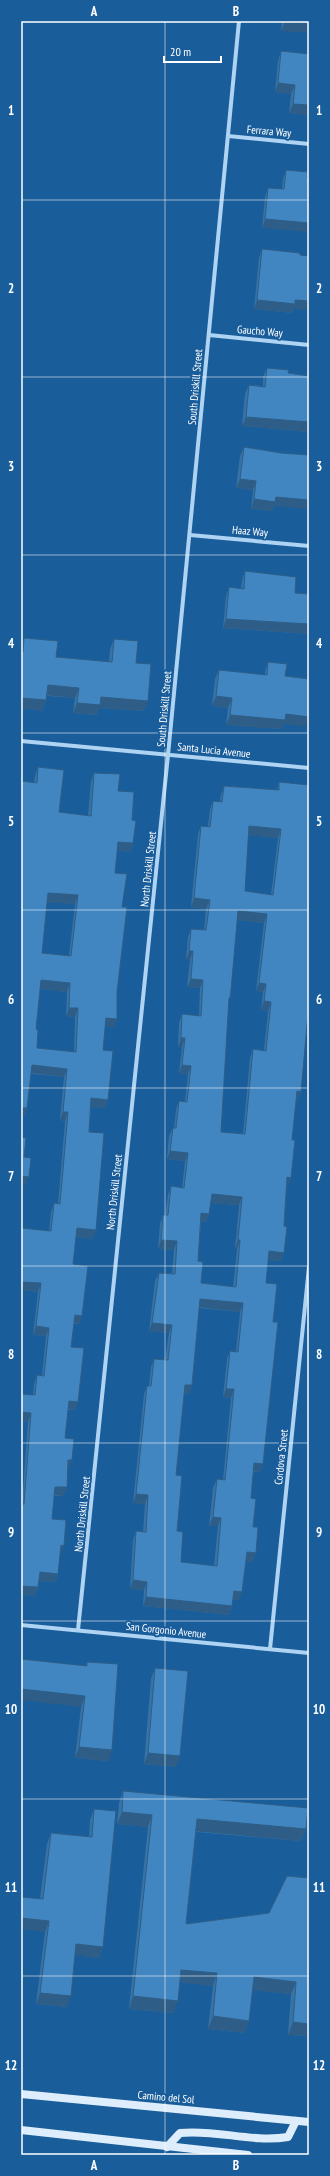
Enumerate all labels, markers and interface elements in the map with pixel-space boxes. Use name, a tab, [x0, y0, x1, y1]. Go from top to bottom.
text: A	[90, 3, 98, 20]
text: B	[233, 3, 239, 20]
scale bar	[164, 38, 221, 64]
text: 20 m	[170, 44, 191, 59]
text: 1	[8, 102, 14, 119]
text: 1	[316, 102, 322, 119]
street label: Ferrara Way	[246, 122, 293, 140]
text: 2	[8, 280, 14, 297]
text: 2	[316, 280, 322, 297]
street label: Gaucho Way	[237, 322, 284, 340]
street label: South Driskill Street	[185, 348, 205, 426]
text: 3	[8, 458, 14, 475]
text: 3	[316, 458, 322, 475]
street label: Haaz Way	[231, 522, 269, 540]
text: 4	[8, 635, 15, 652]
text: 4	[316, 635, 323, 652]
street label: South Driskill Street	[154, 670, 174, 748]
street label: Santa Lucia Avenue	[177, 739, 252, 761]
text: 5	[8, 813, 14, 830]
text: 5	[316, 813, 322, 830]
street label: North Driskill Street	[137, 831, 159, 907]
text: 6	[8, 991, 14, 1008]
text: 6	[316, 991, 322, 1008]
street label: North Driskill Street	[103, 1154, 125, 1230]
text: 7	[8, 1168, 14, 1185]
text: 7	[316, 1168, 322, 1185]
text: 8	[8, 1346, 14, 1363]
text: 8	[316, 1346, 322, 1363]
street label: Cordova Street	[271, 1429, 291, 1485]
street label: North Driskill Street	[71, 1476, 93, 1552]
text: 9	[8, 1524, 14, 1541]
text: 9	[316, 1524, 322, 1541]
street label: San Gorgonio Avenue	[125, 1619, 207, 1641]
text: 10	[5, 1701, 17, 1718]
text: 10	[313, 1701, 325, 1718]
text: 11	[5, 1879, 17, 1896]
text: 11	[313, 1879, 325, 1896]
text: 12	[5, 2057, 17, 2074]
text: 12	[313, 2057, 325, 2074]
street label: Camino del Sol	[137, 2088, 195, 2106]
text: A	[90, 2157, 98, 2174]
text: B	[233, 2157, 239, 2174]

